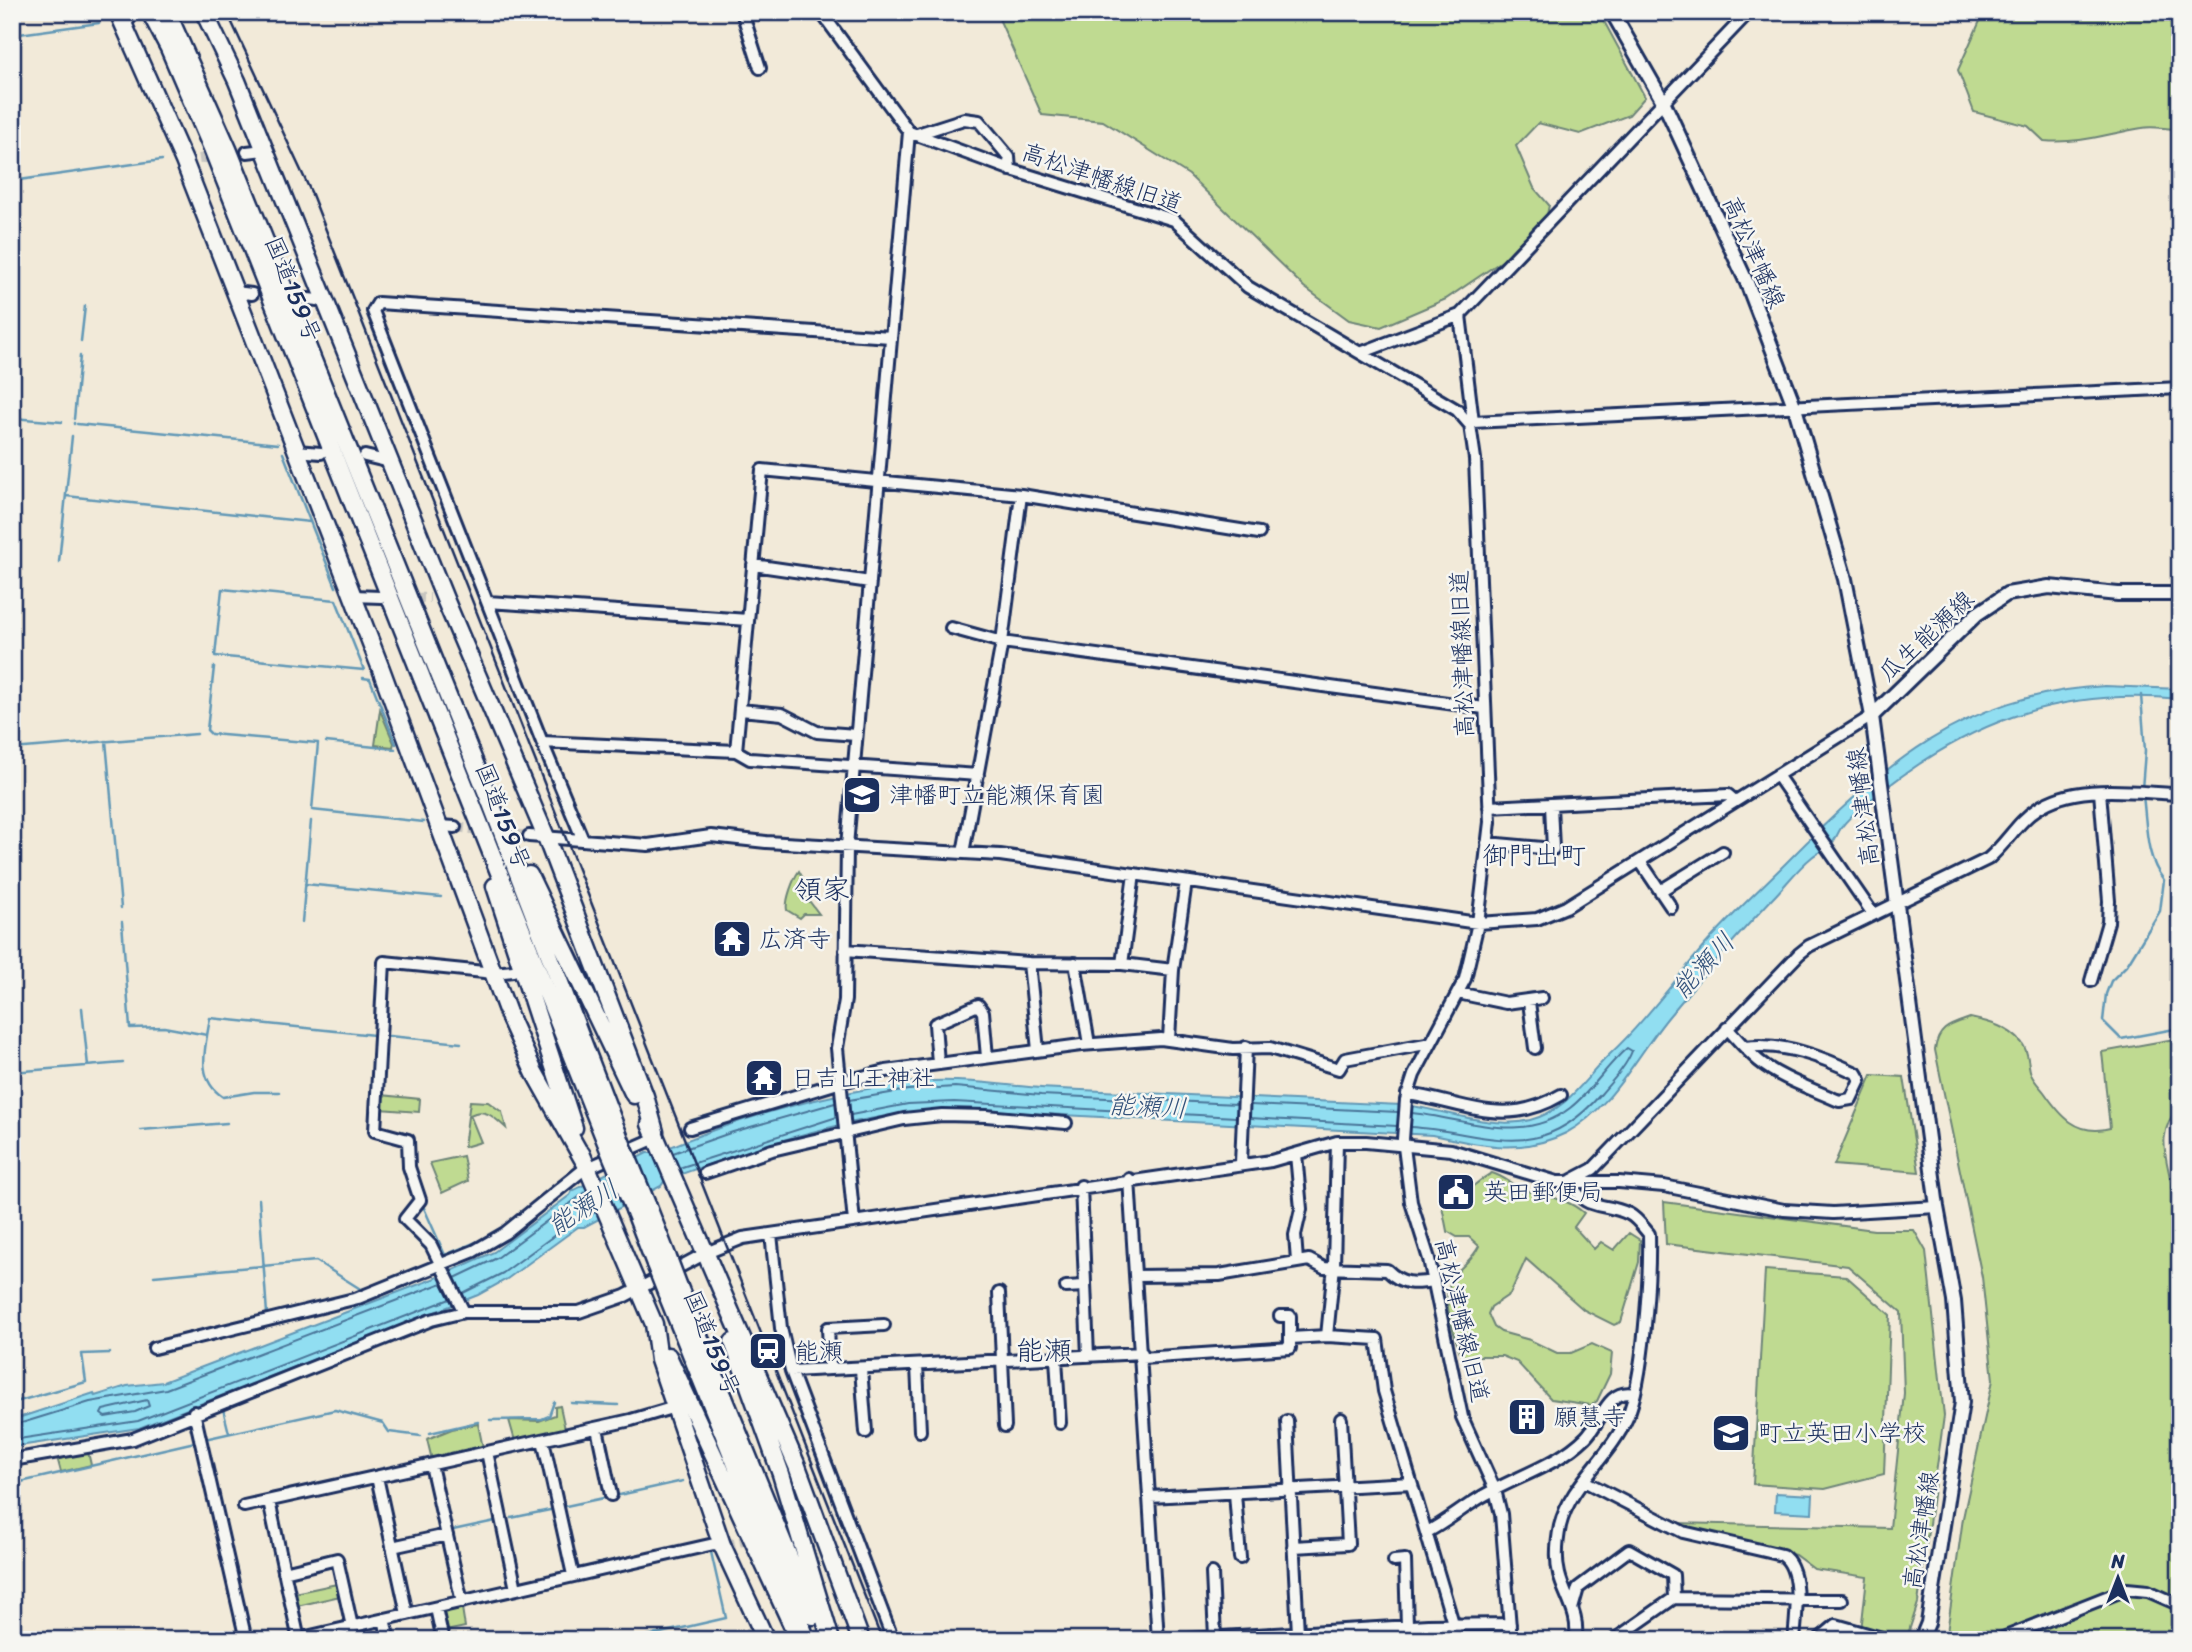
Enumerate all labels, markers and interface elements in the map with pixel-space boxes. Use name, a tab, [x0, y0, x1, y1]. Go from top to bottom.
street label: 高松津幡線旧道	[1016, 131, 1188, 225]
street label: 高松津幡線	[1710, 189, 1798, 315]
street label: 国道159号	[253, 229, 333, 349]
street label: 高松津幡線旧道	[1438, 569, 1486, 739]
street label: 瓜生能瀬線	[1868, 580, 1984, 692]
street label: 高松津幡線	[1835, 745, 1891, 869]
street label: 国道159号	[463, 756, 543, 876]
school or university icon: 津幡町立能瀬保育園	[841, 774, 883, 816]
place label: 津幡町立能瀬保育園	[889, 774, 1105, 816]
district label: 御門出町	[1482, 832, 1586, 878]
district label: 領家	[794, 865, 850, 914]
temple icon: 広済寺	[711, 918, 753, 960]
place label: 広済寺	[759, 918, 831, 960]
water label: 能瀬川	[1660, 921, 1746, 1009]
temple icon: 日吉山王神社	[743, 1057, 785, 1099]
place label: 日吉山王神社	[791, 1057, 935, 1099]
water label: 能瀬川	[1108, 1081, 1188, 1131]
water label: 能瀬川	[538, 1166, 628, 1248]
public building icon: 英田郵便局	[1435, 1171, 1477, 1213]
place label: 英田郵便局	[1483, 1171, 1603, 1213]
street label: 高松津幡線旧道	[1423, 1233, 1501, 1407]
street label: 国道159号	[672, 1283, 752, 1403]
district label: 能瀬	[1016, 1326, 1072, 1375]
station icon: 能瀬	[747, 1330, 789, 1372]
place label: 能瀬	[795, 1330, 843, 1372]
building icon: 願慧寺	[1506, 1396, 1548, 1438]
place label: 願慧寺	[1554, 1396, 1626, 1438]
school or university icon: 町立英田小学校	[1710, 1412, 1752, 1454]
place label: 町立英田小学校	[1758, 1412, 1926, 1454]
street label: 高松津幡線	[1891, 1467, 1951, 1593]
north arrow	[2084, 1544, 2154, 1614]
text: N	[2110, 1545, 2125, 1578]

